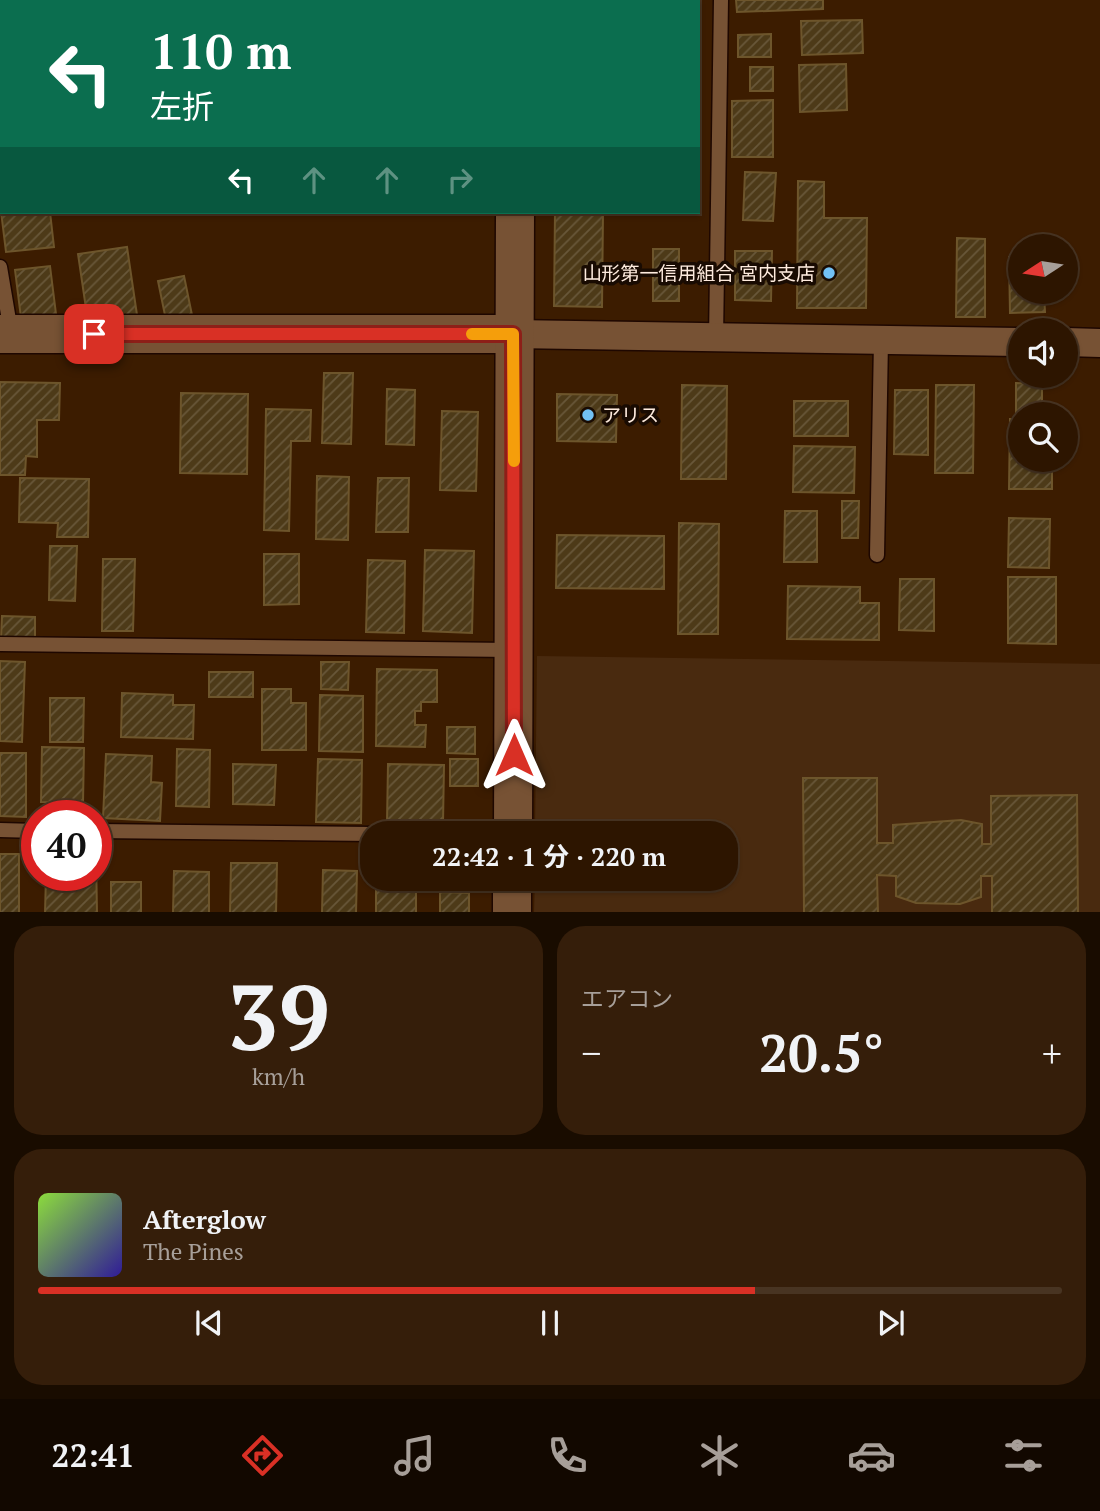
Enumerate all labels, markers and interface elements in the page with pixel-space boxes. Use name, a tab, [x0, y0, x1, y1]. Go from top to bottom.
text: 110 m	[150, 18, 292, 83]
icon: left	[35, 28, 126, 119]
text: 左折	[150, 85, 214, 127]
icon: left	[222, 161, 260, 199]
icon: ahead	[295, 161, 333, 199]
icon: ahead	[368, 161, 406, 199]
icon: right	[441, 161, 479, 199]
north arrow	[1008, 234, 1078, 304]
map controls	[1008, 234, 1078, 472]
place label: 山形第一信用組合 宮内支店	[582, 260, 815, 285]
marker: 山形第一信用組合 宮内支店	[821, 265, 837, 281]
pin	[64, 304, 124, 364]
icon: arrive	[75, 315, 113, 353]
button: sound	[1008, 318, 1078, 388]
place label: アリス	[602, 402, 659, 427]
button: search	[1008, 402, 1078, 472]
marker: アリス	[580, 407, 596, 423]
position arrow	[477, 718, 551, 792]
speed limit sign: 40	[21, 800, 112, 891]
text: 22:42 · 1 分 · 220 m	[432, 839, 666, 873]
text: 39	[227, 955, 330, 1076]
text: エアコン	[581, 983, 673, 1014]
text: 20.5°	[759, 1018, 884, 1087]
text: −	[581, 1028, 601, 1078]
text: +	[1042, 1028, 1062, 1078]
text: km/h	[252, 1061, 305, 1092]
text: Afterglow	[143, 1202, 266, 1236]
text: The Pines	[143, 1236, 244, 1267]
icon: previous	[190, 1304, 228, 1342]
icon: pause	[531, 1304, 569, 1342]
icon: next	[872, 1304, 910, 1342]
icon: directions	[238, 1431, 287, 1480]
icon: music	[390, 1431, 439, 1480]
icon: phone	[543, 1431, 592, 1480]
icon: climate	[695, 1431, 744, 1480]
icon: car	[847, 1431, 896, 1480]
icon: filters	[999, 1431, 1048, 1480]
text: 22:41	[52, 1434, 135, 1476]

